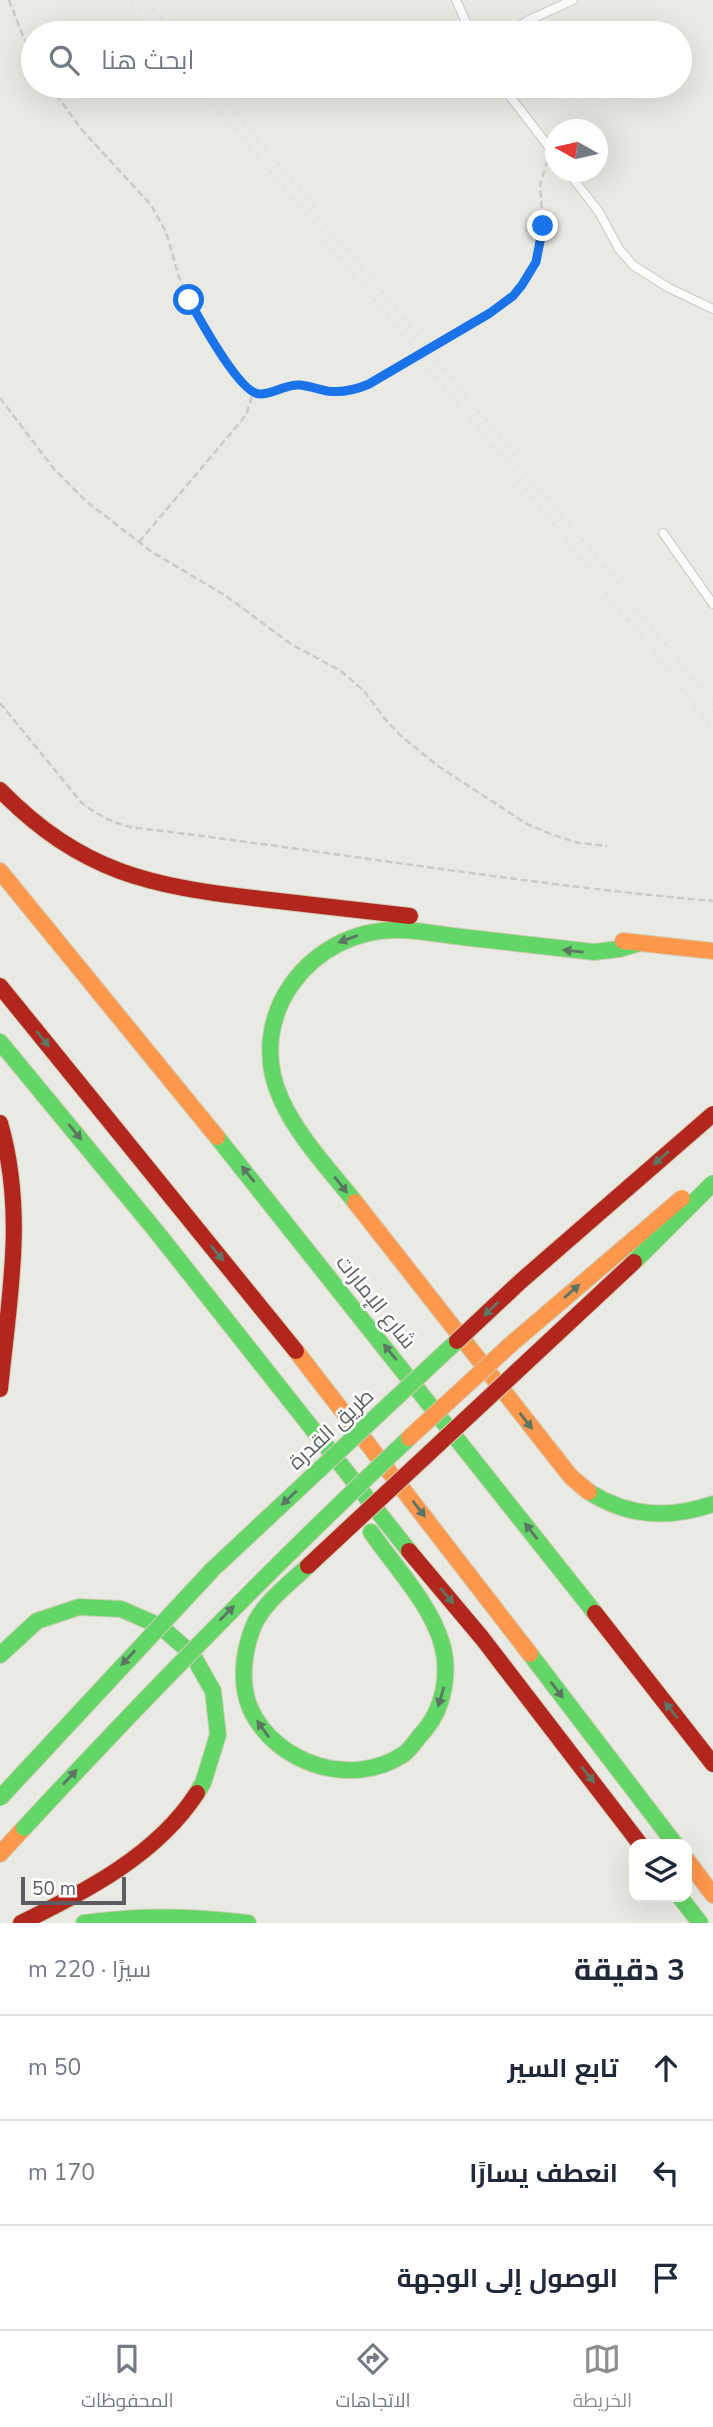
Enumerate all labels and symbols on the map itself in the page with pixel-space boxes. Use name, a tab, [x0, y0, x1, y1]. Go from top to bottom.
north arrow	[545, 119, 608, 182]
route end	[527, 210, 558, 241]
route start	[173, 284, 204, 315]
one-way arrow	[338, 934, 359, 945]
one-way arrow	[562, 945, 584, 956]
one-way arrow	[35, 1030, 50, 1047]
one-way arrow	[67, 1124, 82, 1141]
one-way arrow	[652, 1150, 670, 1166]
one-way arrow	[241, 1166, 256, 1184]
one-way arrow	[333, 1175, 348, 1193]
one-way arrow	[210, 1244, 225, 1262]
street label: شارع الإمارات	[330, 1249, 422, 1355]
one-way arrow	[564, 1284, 581, 1299]
one-way arrow	[483, 1300, 500, 1316]
one-way arrow	[383, 1344, 398, 1361]
street label: طريق القدرة	[282, 1382, 380, 1476]
one-way arrow	[519, 1412, 534, 1430]
one-way arrow	[280, 1490, 298, 1506]
one-way arrow	[412, 1500, 426, 1518]
one-way arrow	[524, 1522, 539, 1540]
one-way arrow	[439, 1588, 454, 1605]
one-way arrow	[219, 1605, 236, 1622]
one-way arrow	[120, 1650, 136, 1667]
one-way arrow	[549, 1681, 563, 1699]
one-way arrow	[436, 1687, 446, 1708]
one-way arrow	[664, 1702, 679, 1720]
one-way arrow	[256, 1720, 270, 1738]
one-way arrow	[580, 1766, 595, 1784]
one-way arrow	[61, 1769, 77, 1786]
scale bar	[21, 1874, 126, 1906]

